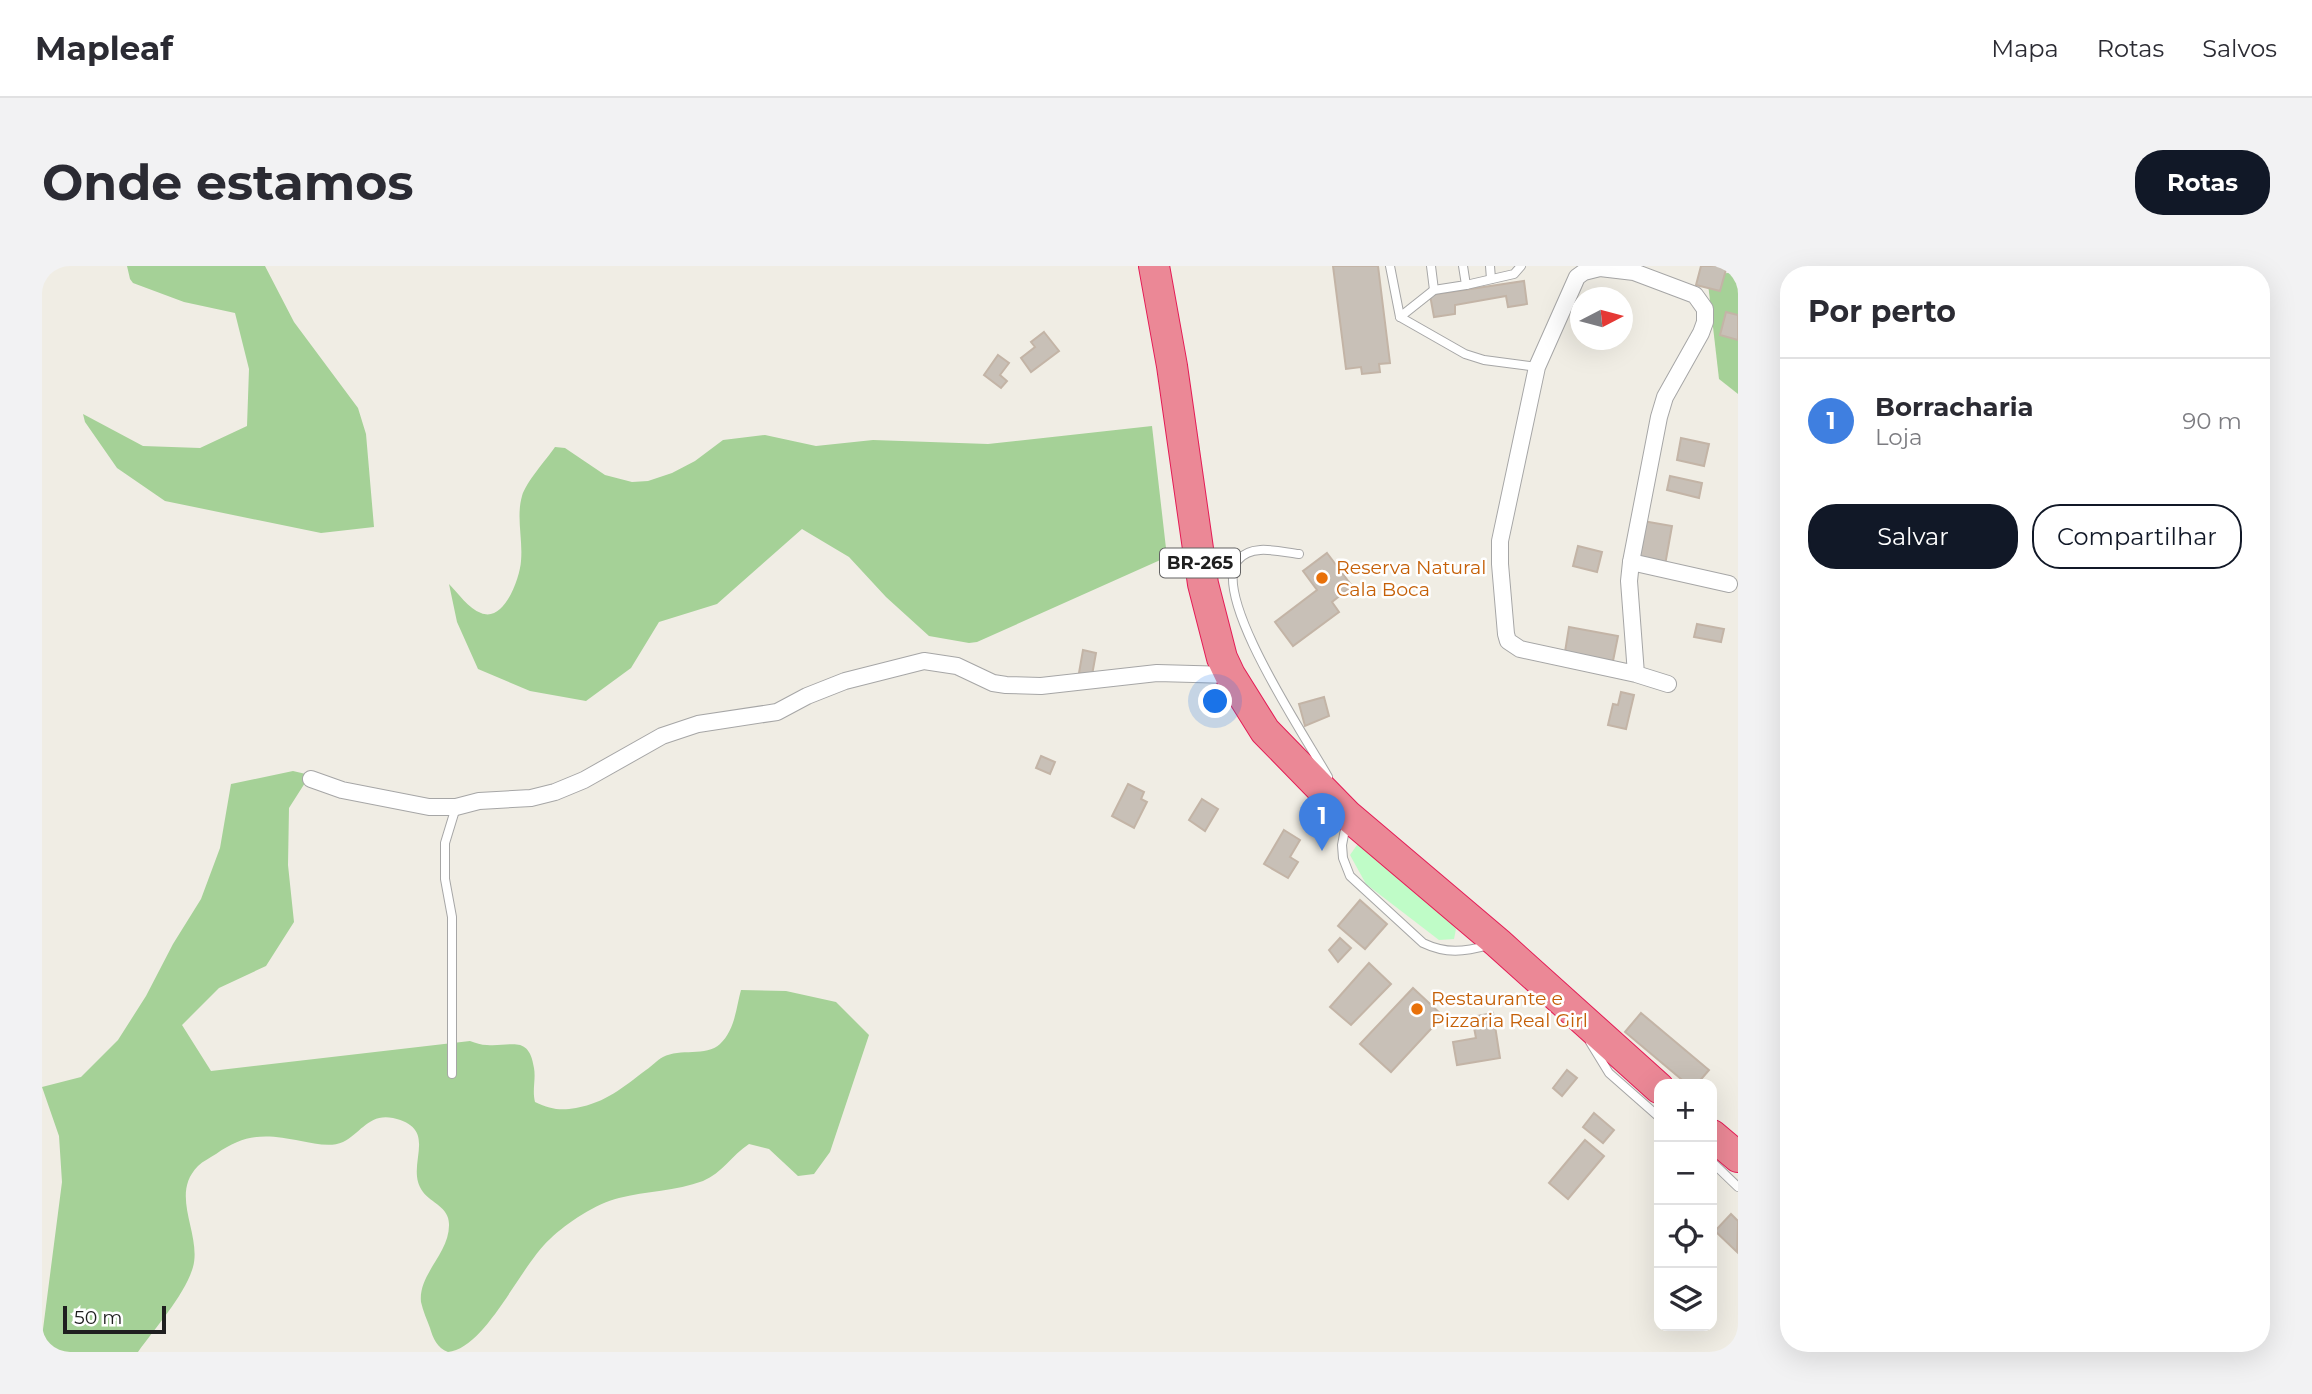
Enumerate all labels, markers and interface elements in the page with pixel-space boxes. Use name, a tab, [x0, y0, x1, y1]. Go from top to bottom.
text: Mapleaf	[35, 28, 173, 68]
text: Mapa	[1991, 34, 2059, 63]
text: Rotas	[2097, 34, 2164, 63]
text: Salvos	[2202, 34, 2277, 63]
button: Rotas	[2135, 150, 2270, 215]
text: Onde estamos	[42, 153, 413, 212]
north arrow	[1570, 287, 1633, 350]
text: Por perto	[1808, 293, 1956, 330]
text: Borracharia	[1875, 391, 2034, 423]
text: 1	[1826, 407, 1836, 435]
text: 90 m	[2182, 407, 2242, 435]
text: Loja	[1875, 423, 1923, 451]
button: Salvar	[1808, 504, 2018, 569]
button: Compartilhar	[2032, 504, 2242, 569]
road number: BR-265	[1160, 548, 1240, 578]
place label: Reserva Natural Cala Boca	[1336, 556, 1486, 601]
marker: Reserva Natural Cala Boca	[1314, 570, 1330, 586]
your location	[1198, 684, 1232, 718]
pin: 1	[1299, 793, 1345, 851]
place label: Restaurante e Pizzaria Real Girl	[1431, 987, 1588, 1032]
marker: Restaurante e Pizzaria Real Girl	[1409, 1001, 1425, 1017]
map controls	[1654, 1079, 1717, 1331]
button: +	[1654, 1079, 1717, 1142]
button: −	[1654, 1142, 1717, 1205]
button: locate	[1654, 1205, 1717, 1268]
button: layers	[1654, 1268, 1717, 1331]
scale bar	[63, 1303, 166, 1335]
text: 50 m	[74, 1306, 122, 1329]

